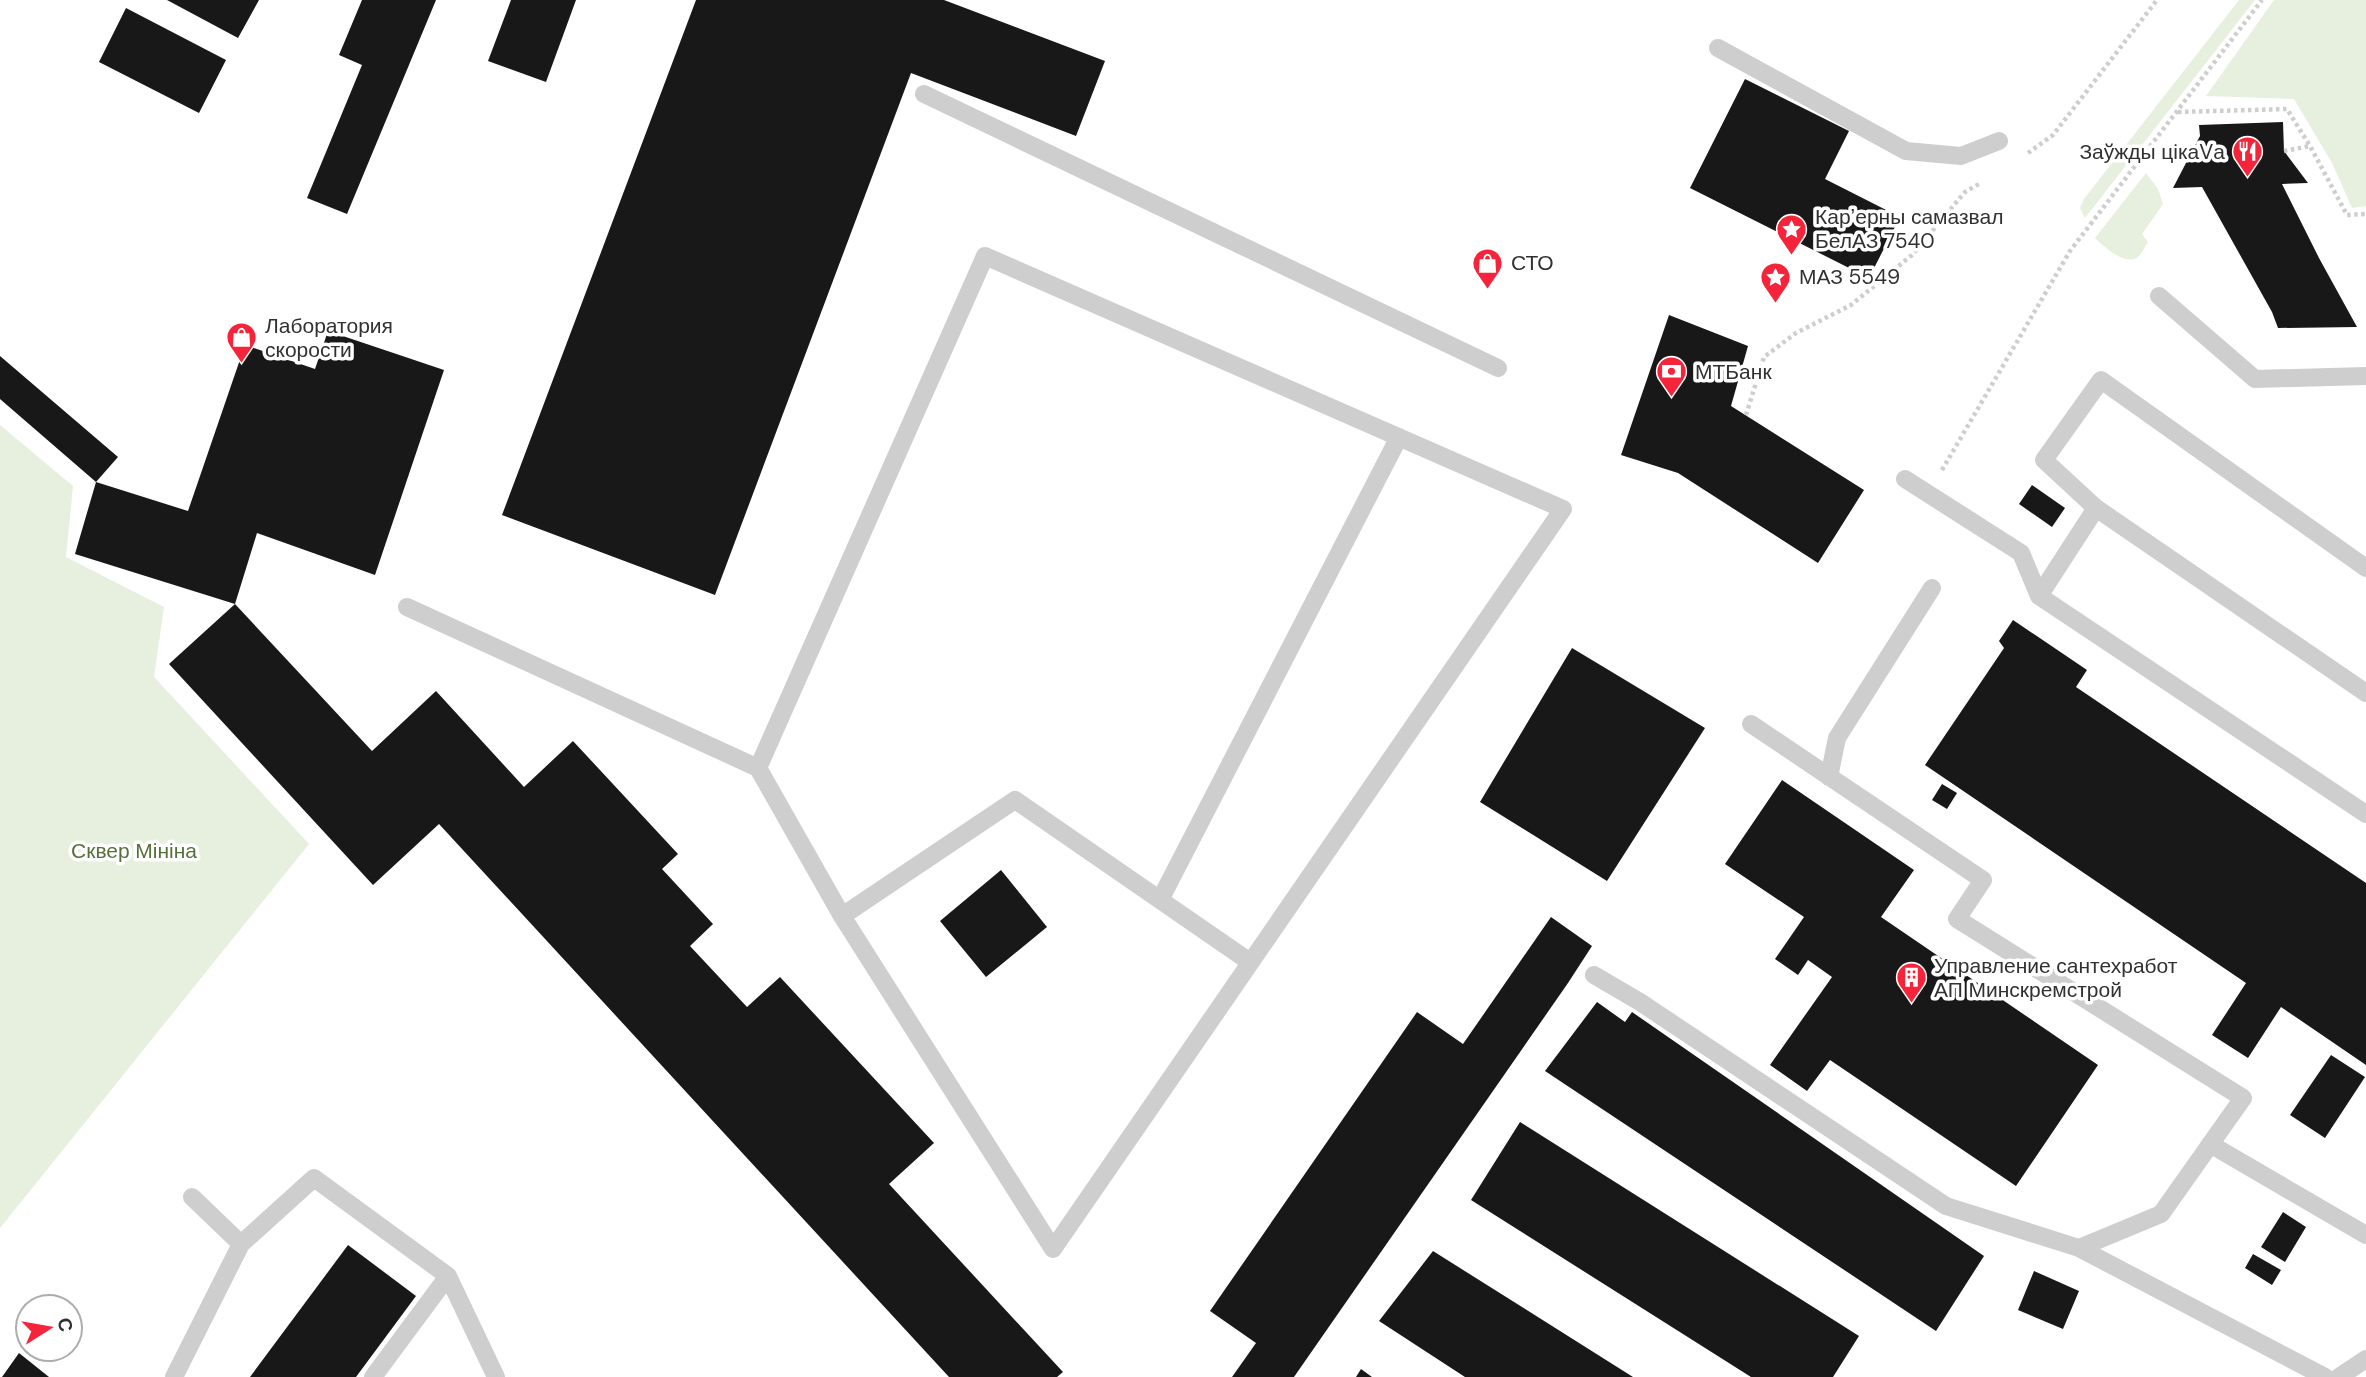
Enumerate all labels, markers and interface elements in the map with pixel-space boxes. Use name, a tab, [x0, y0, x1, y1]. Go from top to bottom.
restaurant icon: Заўжды цікаVа	[2231, 135, 2265, 179]
place label: Заўжды цікаVа	[2079, 138, 2225, 166]
place label: Карʼерны самазвал БелАЗ 7540	[1815, 203, 2003, 255]
place icon: Карʼерны самазвал БелАЗ 7540	[1775, 212, 1809, 256]
shop icon: СТО	[1471, 246, 1505, 290]
place label: СТО	[1511, 249, 1554, 277]
place icon: МАЗ 5549	[1759, 260, 1793, 304]
place label: МАЗ 5549	[1799, 263, 1900, 291]
place label: Лаборатория скорости	[265, 312, 393, 364]
shop icon: Лаборатория скорости	[225, 321, 259, 365]
bank icon: МТБанк	[1655, 355, 1689, 399]
place label: МТБанк	[1695, 358, 1772, 386]
park label: Сквер Мініна	[71, 837, 197, 865]
place label: Управление сантехработ АП Минскремстрой	[1934, 952, 2178, 1004]
building icon: Управление сантехработ АП Минскремстрой	[1894, 961, 1928, 1005]
north arrow	[14, 1293, 84, 1363]
text: С	[52, 1316, 79, 1334]

